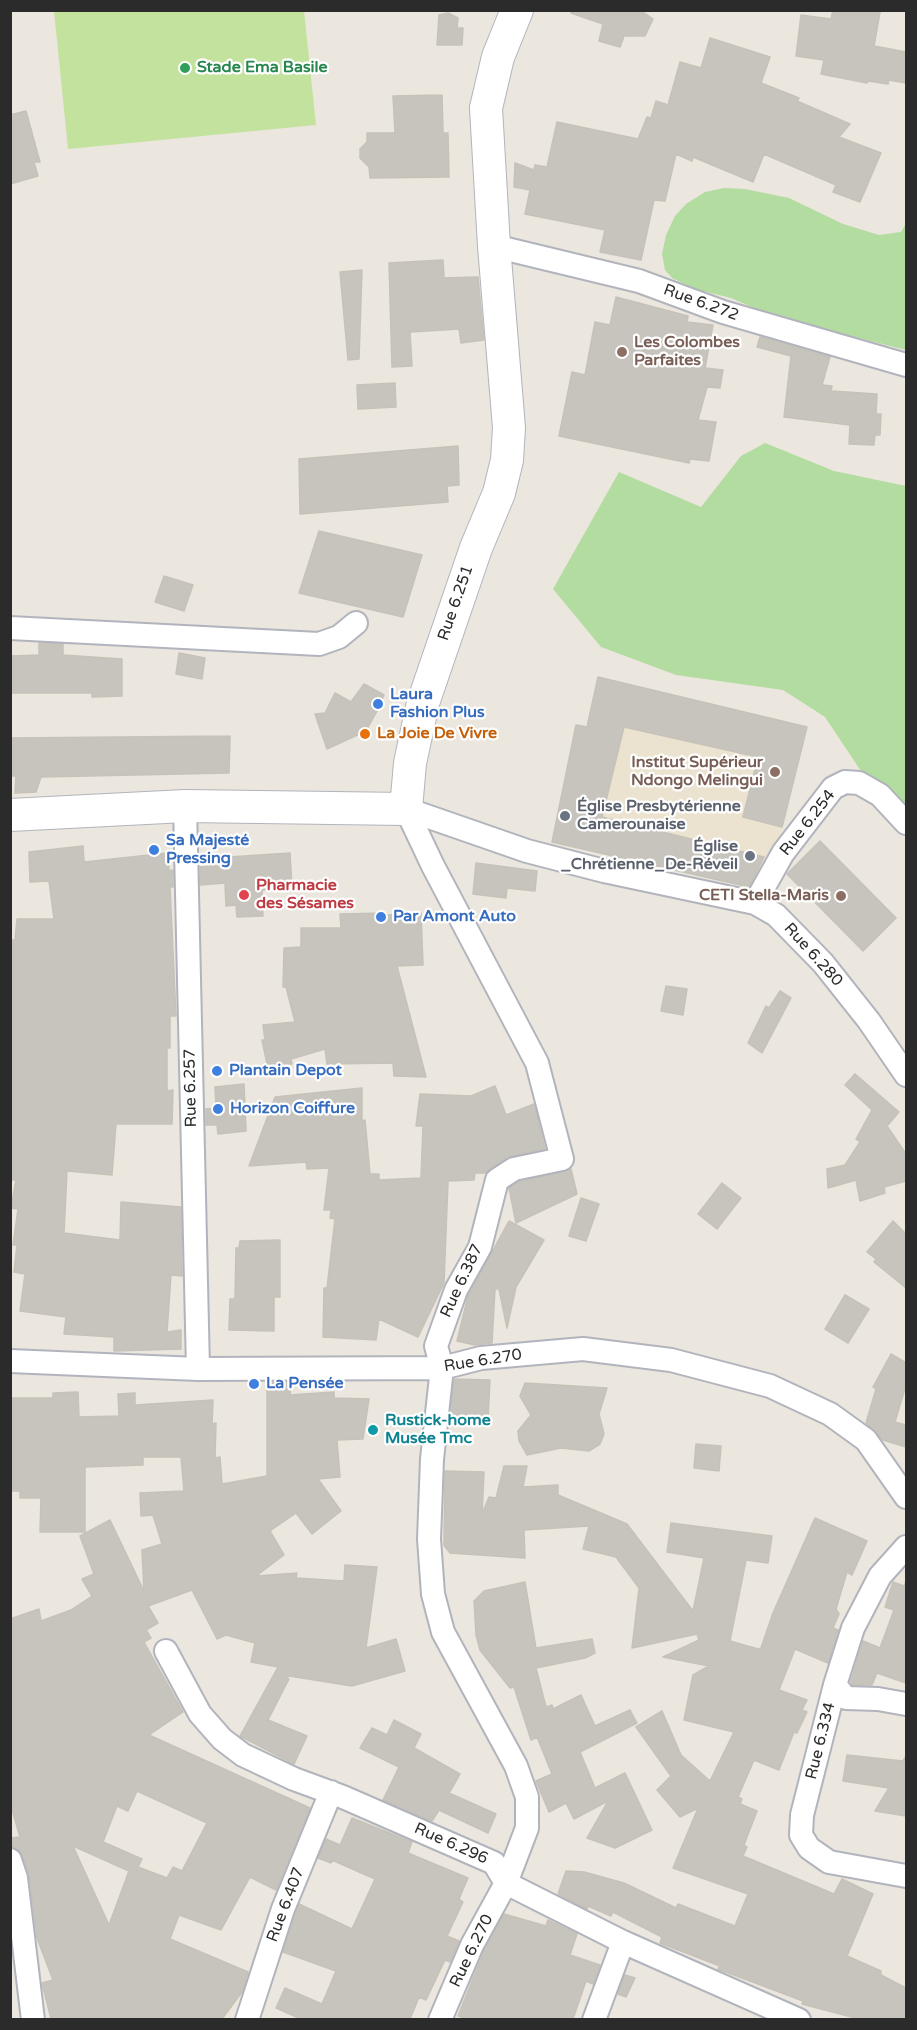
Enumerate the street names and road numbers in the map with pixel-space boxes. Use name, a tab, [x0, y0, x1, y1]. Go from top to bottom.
street label: Rue 6.272	[661, 281, 741, 325]
street label: Rue 6.251	[434, 563, 478, 643]
street label: Rue 6.254	[776, 786, 840, 860]
street label: Rue 6.280	[780, 919, 846, 991]
street label: Rue 6.257	[181, 1048, 201, 1128]
street label: Rue 6.387	[437, 1241, 487, 1321]
street label: Rue 6.270	[443, 1345, 523, 1377]
street label: Rue 6.334	[802, 1700, 840, 1782]
street label: Rue 6.296	[411, 1819, 491, 1869]
street label: Rue 6.407	[263, 1865, 309, 1945]
street label: Rue 6.270	[446, 1911, 498, 1991]

